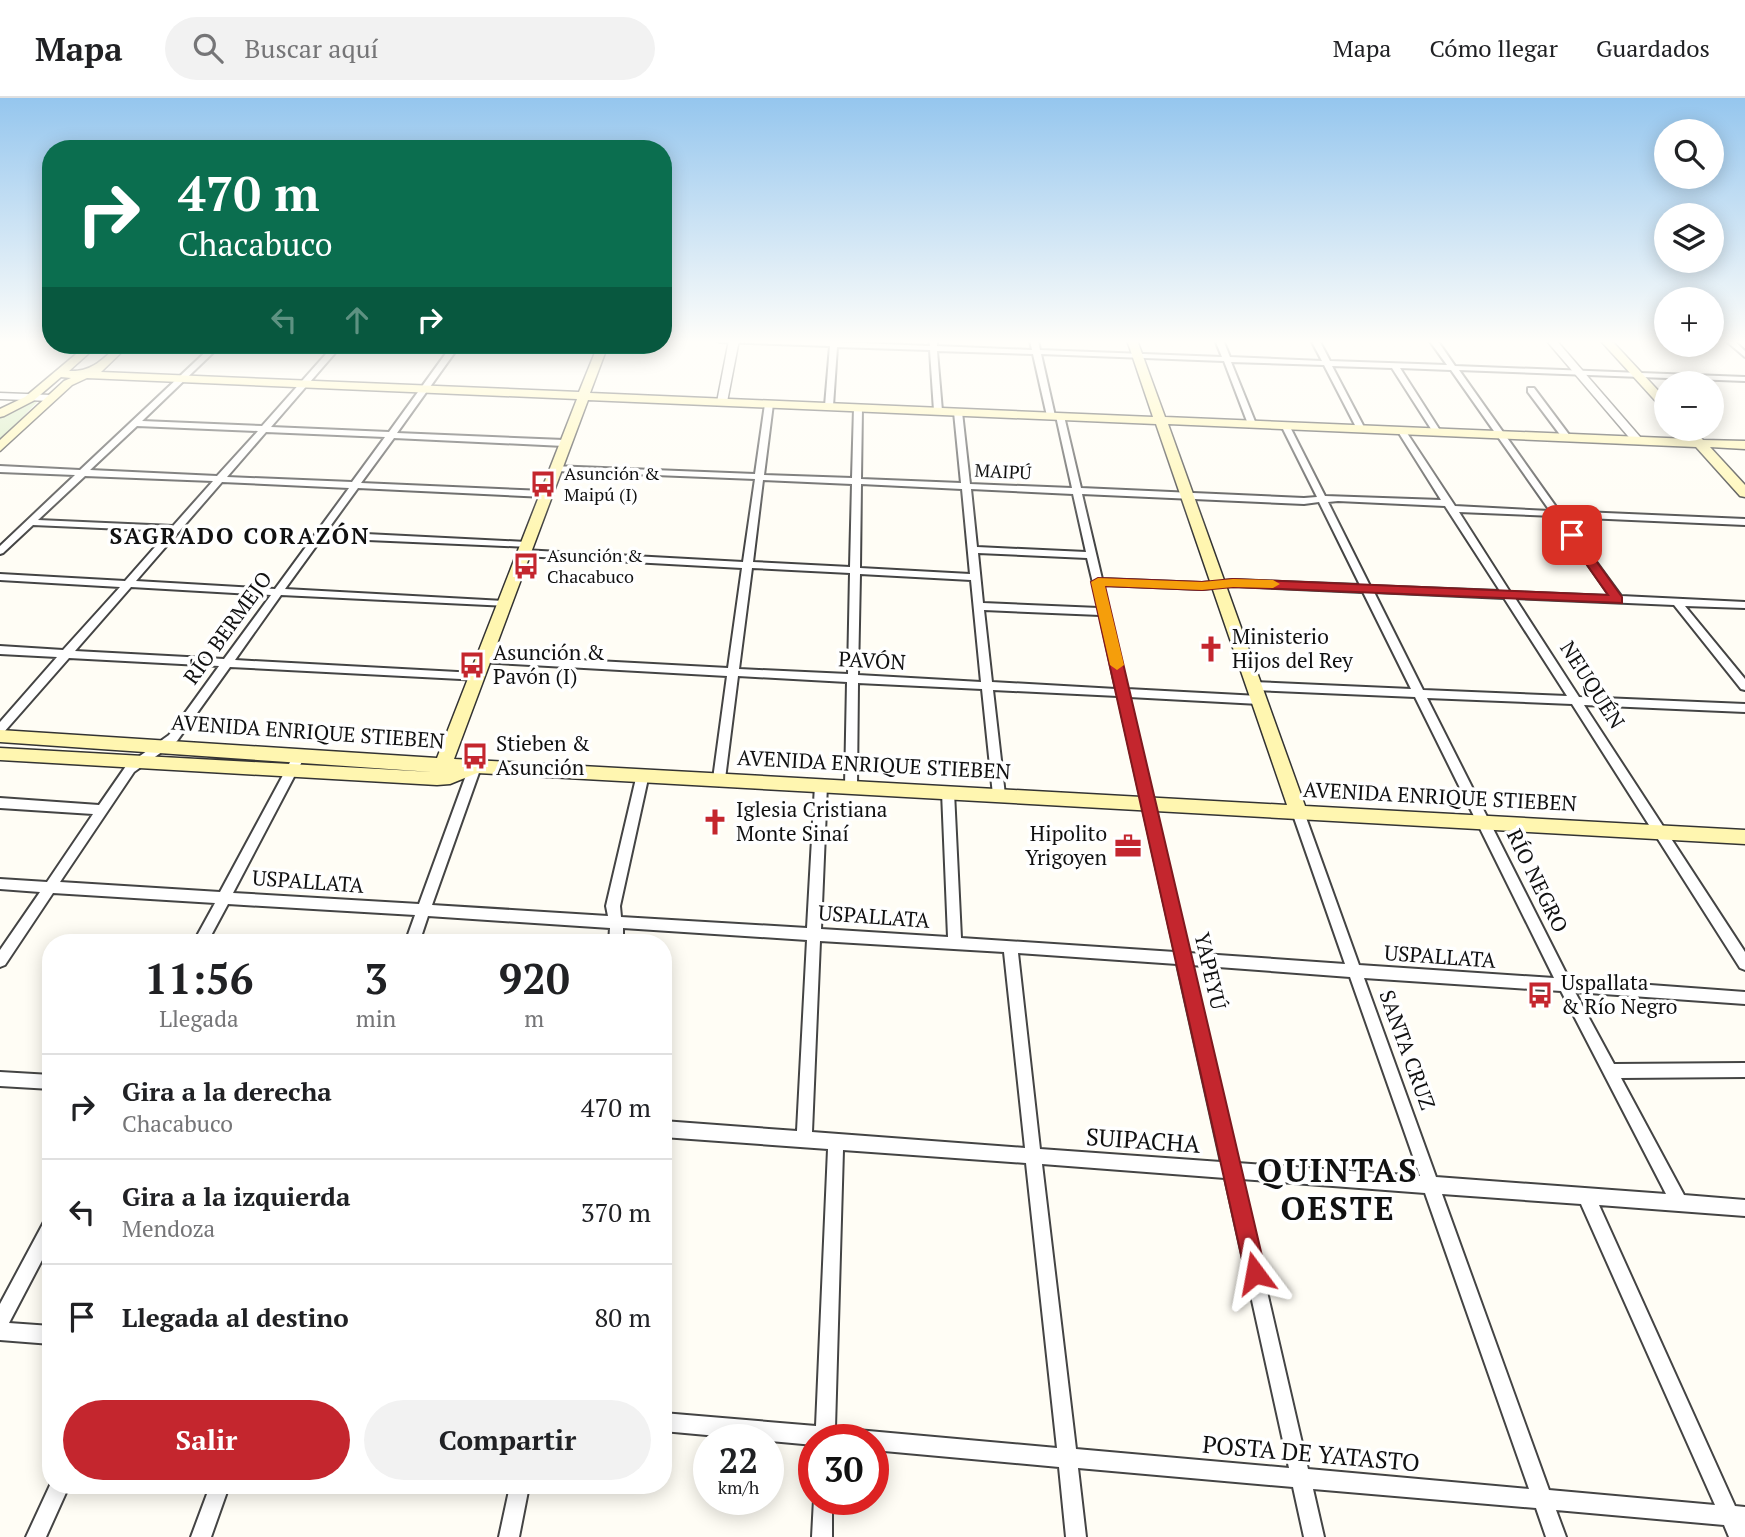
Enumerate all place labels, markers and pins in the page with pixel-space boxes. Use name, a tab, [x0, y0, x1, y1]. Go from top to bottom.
place label: Asunción & Maipú (I)	[564, 461, 660, 506]
bus stop icon: Asunción & Maipú (I)	[528, 469, 558, 499]
pin	[1542, 505, 1602, 565]
place label: Asunción & Chacabuco	[547, 543, 643, 588]
bus stop icon: Asunción & Chacabuco	[511, 551, 541, 581]
place label: Ministerio Hijos del Rey	[1232, 622, 1353, 674]
church icon: Ministerio Hijos del Rey	[1196, 634, 1226, 664]
place label: Asunción & Pavón (I)	[493, 638, 605, 690]
bus stop icon: Asunción & Pavón (I)	[457, 650, 487, 680]
place label: Stieben & Asunción	[496, 729, 590, 781]
bus stop icon: Stieben & Asunción	[460, 741, 490, 771]
place label: Iglesia Cristiana Monte Sinaí	[736, 795, 888, 847]
church icon: Iglesia Cristiana Monte Sinaí	[700, 807, 730, 837]
place label: Hipolito Yrigoyen	[1025, 819, 1108, 871]
office icon: Hipolito Yrigoyen	[1113, 831, 1143, 861]
place label: Uspallata & Río Negro	[1561, 968, 1677, 1020]
bus stop icon: Uspallata & Río Negro	[1525, 980, 1555, 1010]

